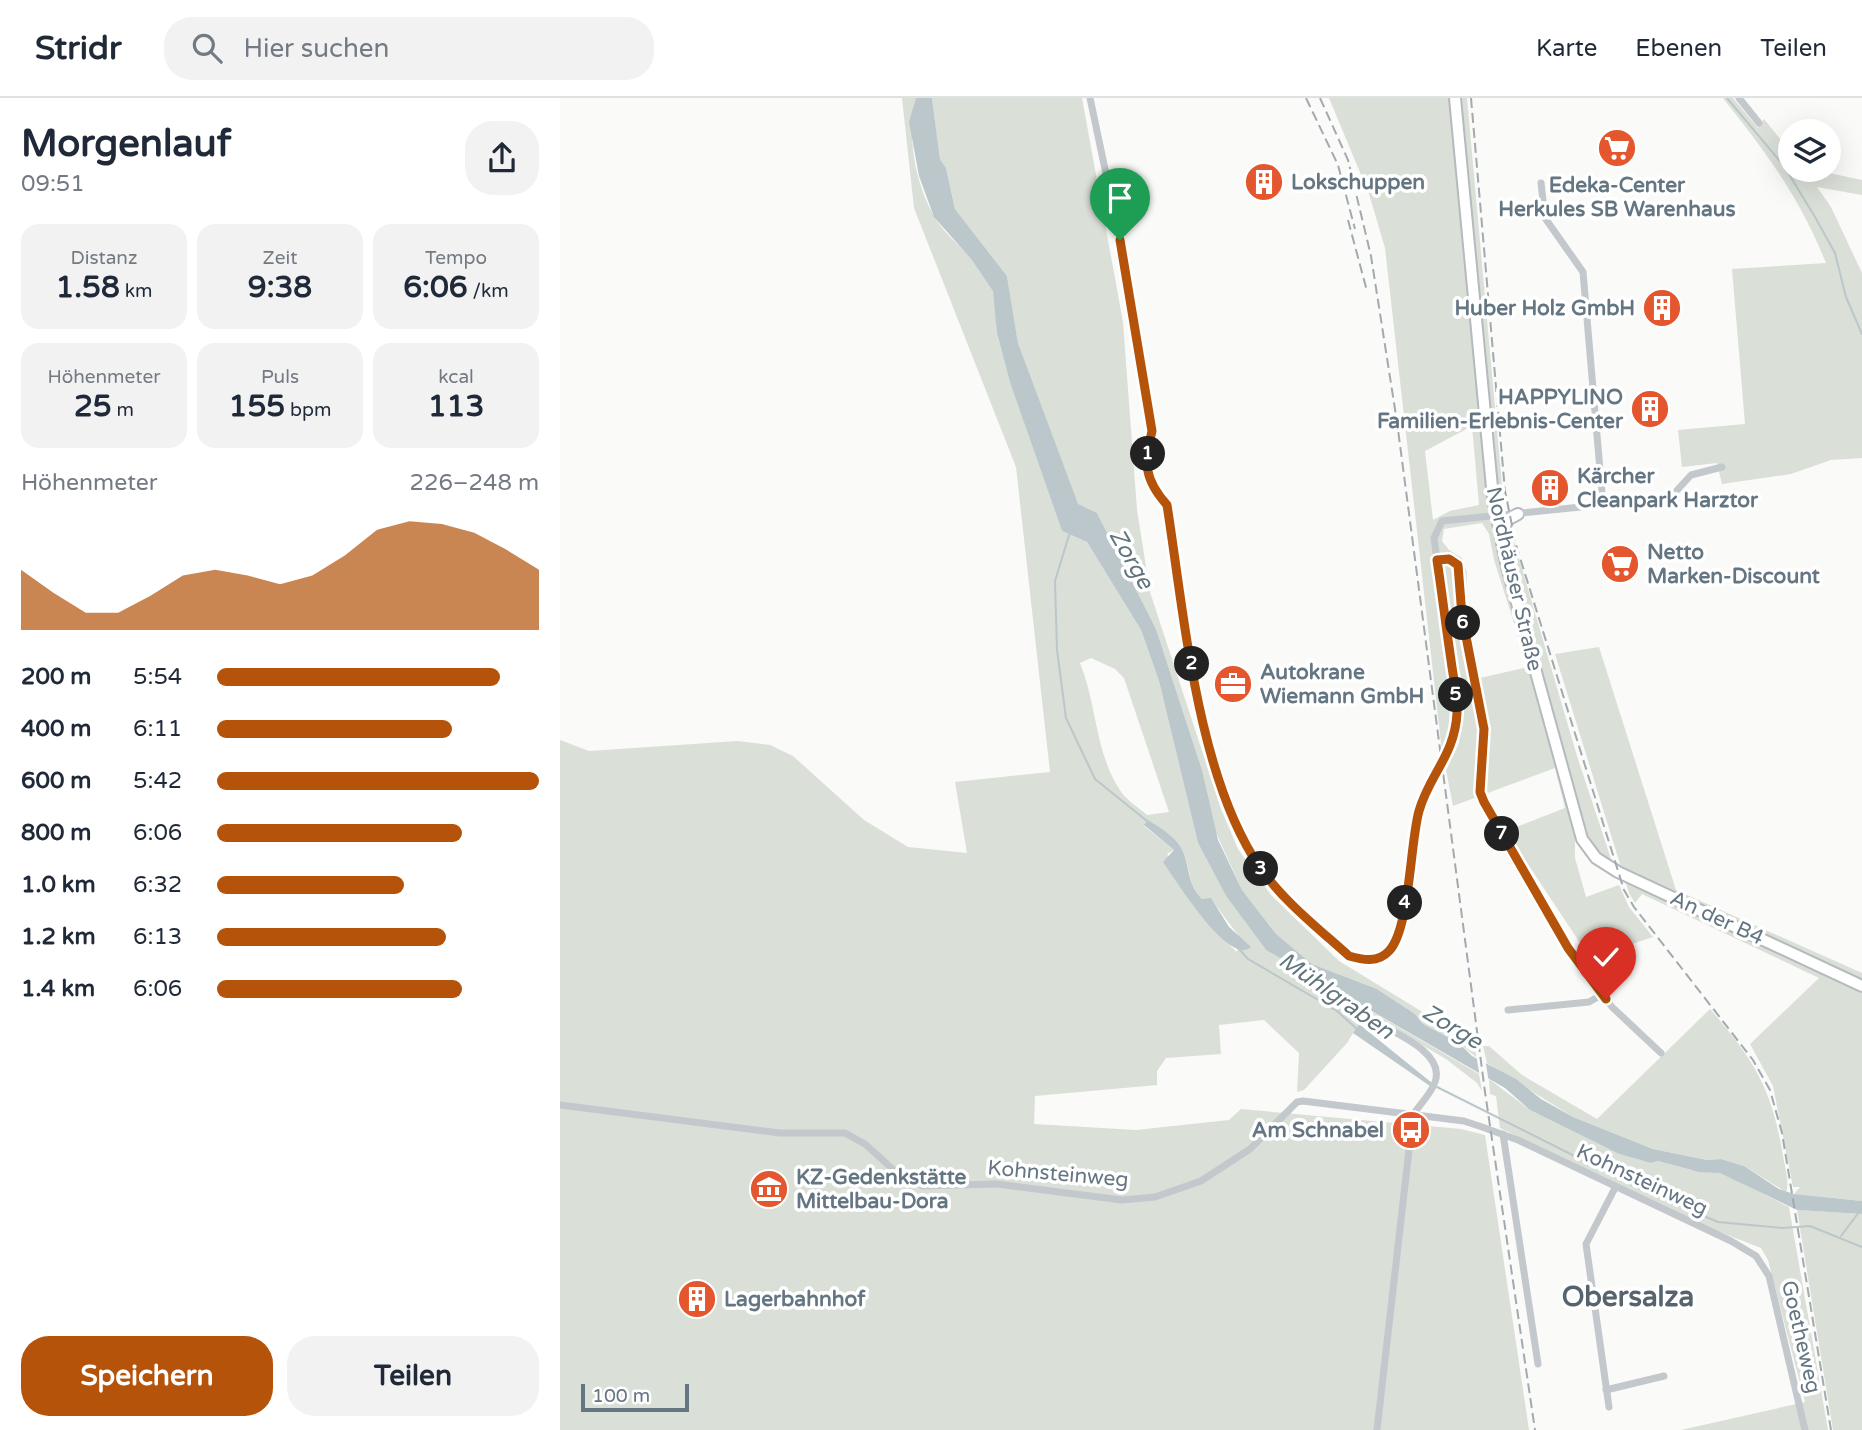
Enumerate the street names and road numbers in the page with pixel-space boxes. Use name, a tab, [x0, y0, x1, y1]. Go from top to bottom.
street label: Nordhäuser Straße	[1481, 485, 1547, 674]
street label: An der B4	[1666, 886, 1768, 950]
street label: Kohnsteinweg	[1573, 1139, 1711, 1221]
street label: Kohnsteinweg	[986, 1155, 1130, 1193]
street label: Goetheweg	[1776, 1278, 1826, 1396]

